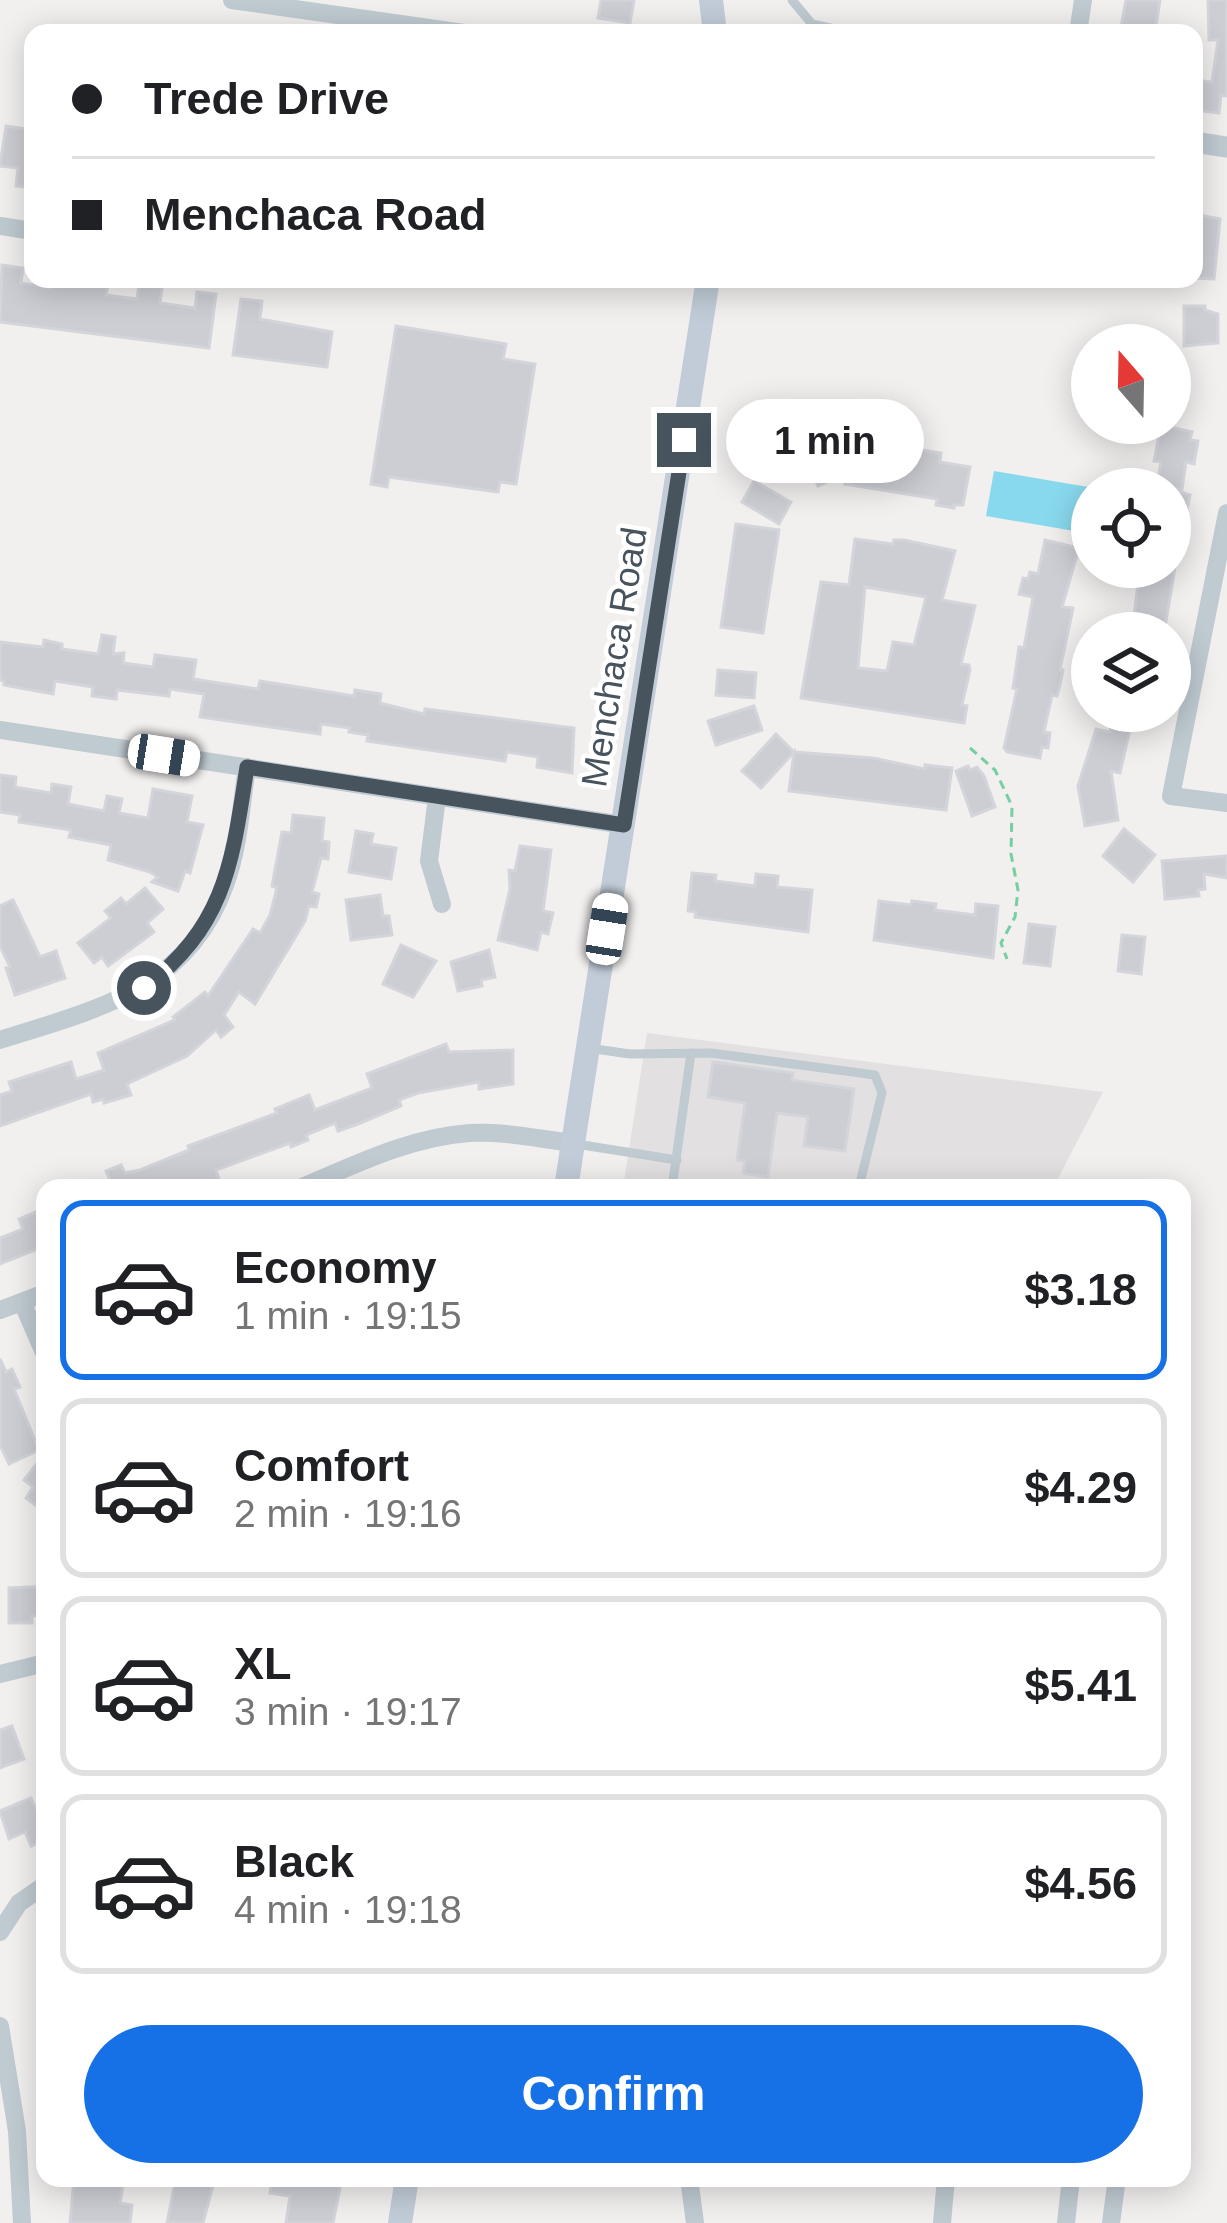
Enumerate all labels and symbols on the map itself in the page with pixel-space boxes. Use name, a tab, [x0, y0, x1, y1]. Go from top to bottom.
north arrow	[1071, 324, 1191, 444]
callout: 1 min	[726, 398, 924, 482]
route end	[657, 413, 711, 467]
street label: Menchaca Road	[573, 524, 655, 790]
car	[126, 732, 202, 778]
car	[584, 891, 630, 967]
route start	[117, 961, 171, 1015]

